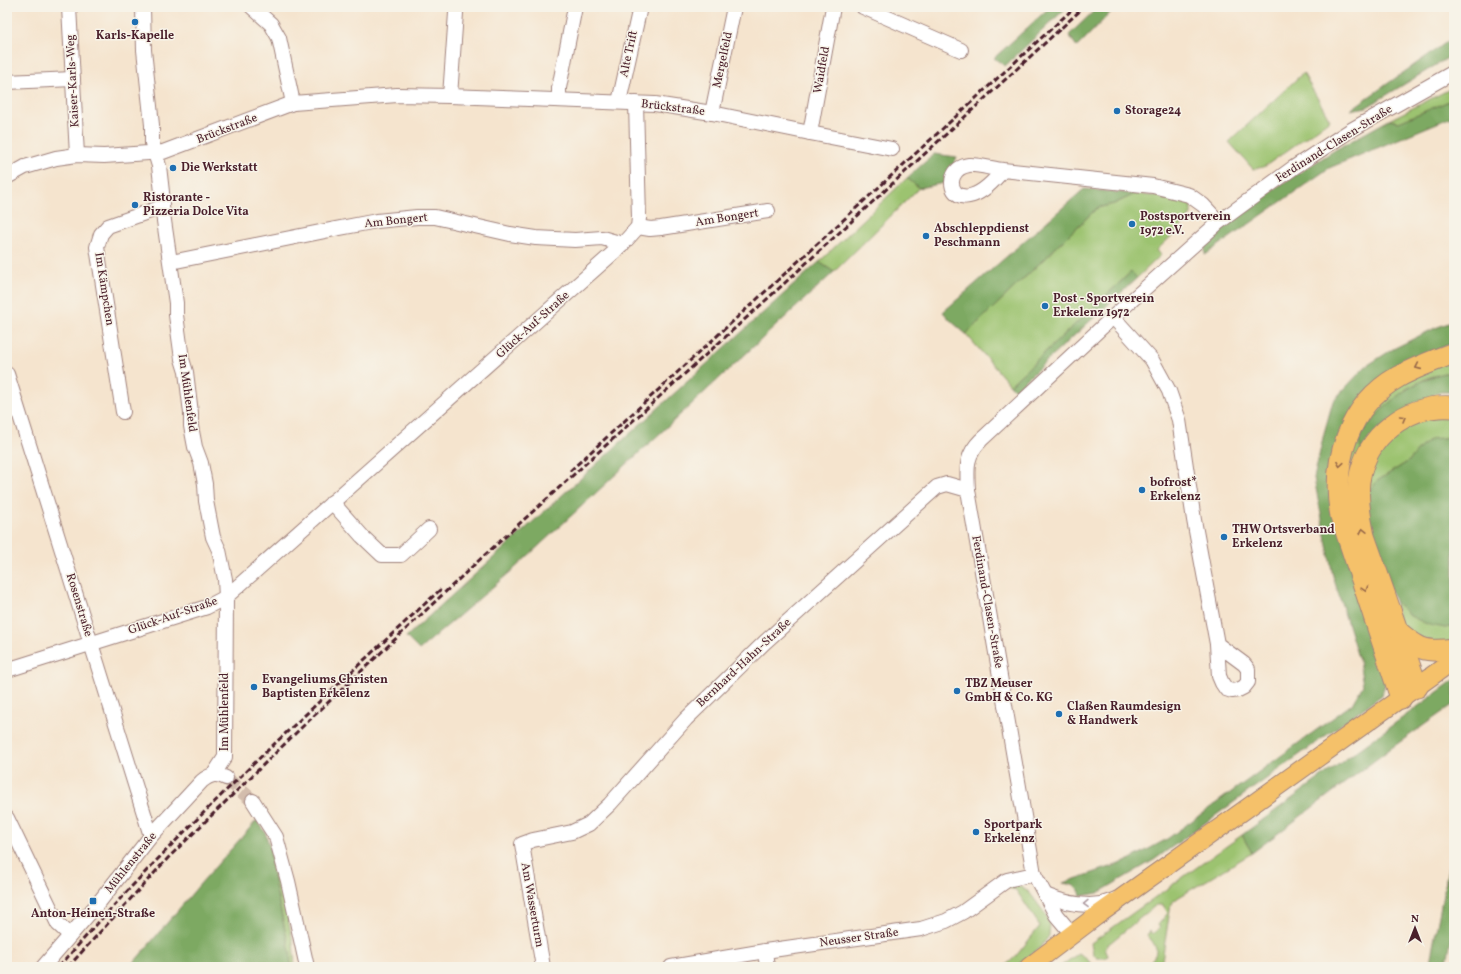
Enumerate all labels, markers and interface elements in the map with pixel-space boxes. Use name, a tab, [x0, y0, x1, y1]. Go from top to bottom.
marker: Karls-Kapelle	[130, 17, 140, 27]
place label: Karls-Kapelle	[96, 28, 174, 44]
street label: Alte Trift	[616, 29, 642, 79]
street label: Mergelfeld	[709, 30, 737, 90]
street label: Kaiser-Karls-Weg	[63, 34, 83, 128]
street label: Waidfeld	[810, 45, 834, 95]
street label: Brückstraße	[640, 96, 706, 120]
street label: Ferdinand-Clasen-Straße	[1273, 101, 1396, 186]
place label: Storage24	[1125, 103, 1181, 119]
marker: Storage24	[1112, 106, 1122, 116]
street label: Brückstraße	[194, 110, 260, 148]
place label: Die Werkstatt	[181, 160, 258, 176]
marker: Die Werkstatt	[168, 163, 178, 173]
place label: Ristorante - Pizzeria Dolce Vita	[143, 190, 249, 220]
marker: Ristorante - Pizzeria Dolce Vita	[130, 200, 140, 210]
street label: Am Bongert	[694, 205, 760, 231]
place label: Postsportverein 1972 e.V.	[1140, 209, 1231, 239]
street label: Am Bongert	[364, 210, 428, 232]
marker: Postsportverein 1972 e.V.	[1127, 219, 1137, 229]
place label: Abschleppdienst Peschmann	[934, 221, 1030, 251]
marker: Abschleppdienst Peschmann	[921, 231, 931, 241]
street label: Im Kämpchen	[90, 251, 118, 327]
street label: Glück-Auf-Straße	[493, 288, 573, 362]
place label: Post - Sportverein Erkelenz 1972	[1053, 291, 1154, 321]
marker: Post - Sportverein Erkelenz 1972	[1040, 301, 1050, 311]
street label: Im Mühlenfeld	[174, 353, 200, 433]
one-way arrow	[1414, 362, 1422, 370]
one-way arrow	[1399, 416, 1406, 423]
one-way arrow	[1336, 460, 1345, 467]
place label: bofrost* Erkelenz	[1150, 475, 1201, 505]
marker: bofrost* Erkelenz	[1137, 485, 1147, 495]
place label: THW Ortsverband Erkelenz	[1232, 522, 1335, 552]
one-way arrow	[1360, 528, 1368, 535]
marker: THW Ortsverband Erkelenz	[1219, 532, 1229, 542]
street label: Ferdinand-Clasen-Straße	[967, 534, 1007, 670]
street label: Rosenstraße	[62, 571, 96, 639]
one-way arrow	[1360, 586, 1369, 593]
street label: Glück-Auf-Straße	[126, 593, 220, 639]
street label: Bernhard-Hahn-Straße	[693, 615, 795, 711]
street label: Im Mühlenfeld	[217, 672, 233, 751]
place label: Evangeliums Christen Baptisten Erkelenz	[262, 672, 388, 702]
place label: TBZ Meuser GmbH & Co. KG	[965, 676, 1053, 706]
marker: Evangeliums Christen Baptisten Erkelenz	[249, 682, 259, 692]
marker: TBZ Meuser GmbH & Co. KG	[952, 686, 962, 696]
place label: Claßen Raumdesign & Handwerk	[1067, 699, 1181, 729]
marker: Claßen Raumdesign & Handwerk	[1054, 709, 1064, 719]
place label: Sportpark Erkelenz	[984, 817, 1043, 847]
marker: Sportpark Erkelenz	[971, 827, 981, 837]
street label: Mühlenstraße	[101, 829, 161, 897]
street label: Am Wasserturm	[517, 861, 547, 949]
marker: Anton-Heinen-Straße	[88, 896, 98, 906]
one-way arrow	[1083, 900, 1089, 908]
place label: Anton-Heinen-Straße	[31, 906, 155, 922]
north arrow	[1395, 908, 1435, 948]
text: N	[1411, 912, 1419, 927]
street label: Neusser Straße	[819, 925, 900, 951]

